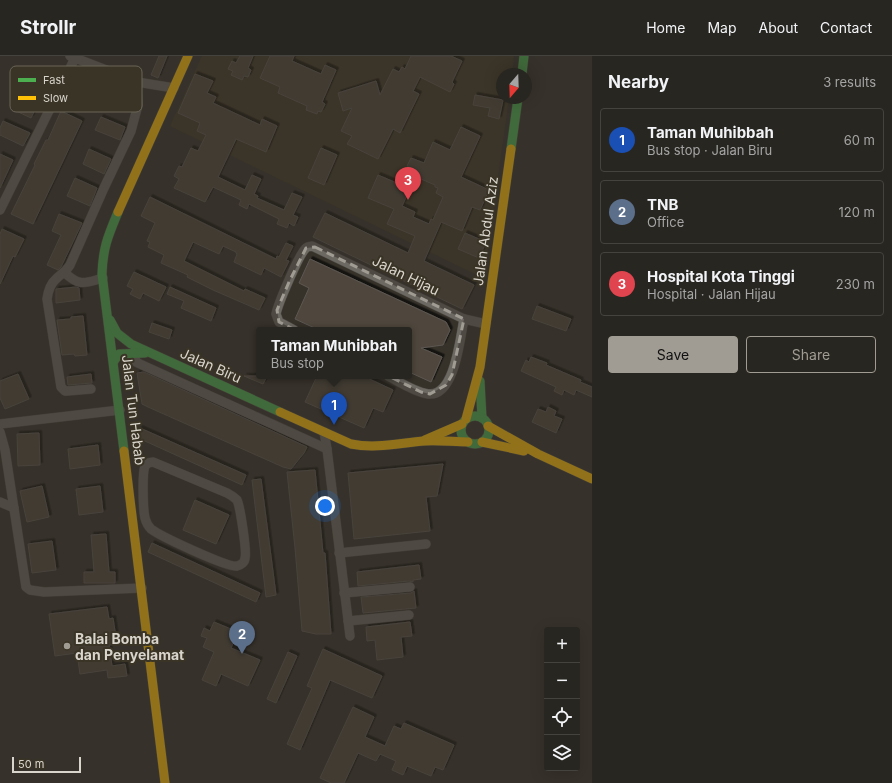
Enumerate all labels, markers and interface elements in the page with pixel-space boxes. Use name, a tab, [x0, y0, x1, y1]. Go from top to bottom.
text: Strollr	[20, 16, 76, 39]
text: Home	[646, 19, 685, 36]
text: Map	[707, 19, 737, 36]
text: About	[759, 19, 798, 36]
text: Contact	[820, 19, 872, 36]
legend	[10, 66, 142, 112]
north arrow	[496, 68, 532, 104]
text: Nearby	[608, 72, 669, 92]
text: Fast	[43, 73, 65, 87]
text: 3 results	[823, 74, 876, 90]
text: Slow	[43, 91, 68, 105]
text: Taman Muhibbah	[647, 123, 774, 142]
text: 1	[619, 132, 625, 148]
text: 60 m	[844, 132, 875, 148]
text: Bus stop · Jalan Biru	[647, 142, 772, 158]
pin: 3	[395, 167, 421, 200]
street label: Jalan Abdul Aziz	[469, 175, 501, 287]
text: TNB	[647, 195, 678, 214]
text: 2	[618, 204, 626, 220]
text: 120 m	[839, 204, 875, 220]
text: Office	[647, 214, 684, 230]
street label: Jalan Hijau	[370, 251, 442, 299]
text: Hospital Kota Tinggi	[647, 267, 795, 286]
text: 3	[618, 276, 626, 292]
text: 230 m	[836, 276, 875, 292]
text: Hospital · Jalan Hijau	[647, 286, 776, 302]
popup	[256, 327, 412, 379]
text: Taman Muhibbah	[271, 336, 397, 355]
button: Save	[608, 336, 738, 373]
button: Share	[746, 336, 876, 373]
street label: Jalan Biru	[178, 344, 244, 386]
street label: Jalan Tun Habab	[119, 354, 149, 466]
text: Bus stop	[271, 355, 324, 371]
pin: 1	[321, 392, 347, 425]
your location	[315, 496, 335, 516]
pin: 2	[229, 621, 255, 654]
map controls	[544, 627, 580, 771]
button: +	[544, 627, 580, 663]
place label: Balai Bomba dan Penyelamat	[75, 630, 184, 663]
marker: Balai Bomba dan Penyelamat	[62, 641, 72, 651]
button: −	[544, 663, 580, 699]
button: locate	[544, 699, 580, 735]
button: layers	[544, 735, 580, 771]
scale bar	[12, 755, 81, 774]
text: 50 m	[18, 757, 44, 771]

